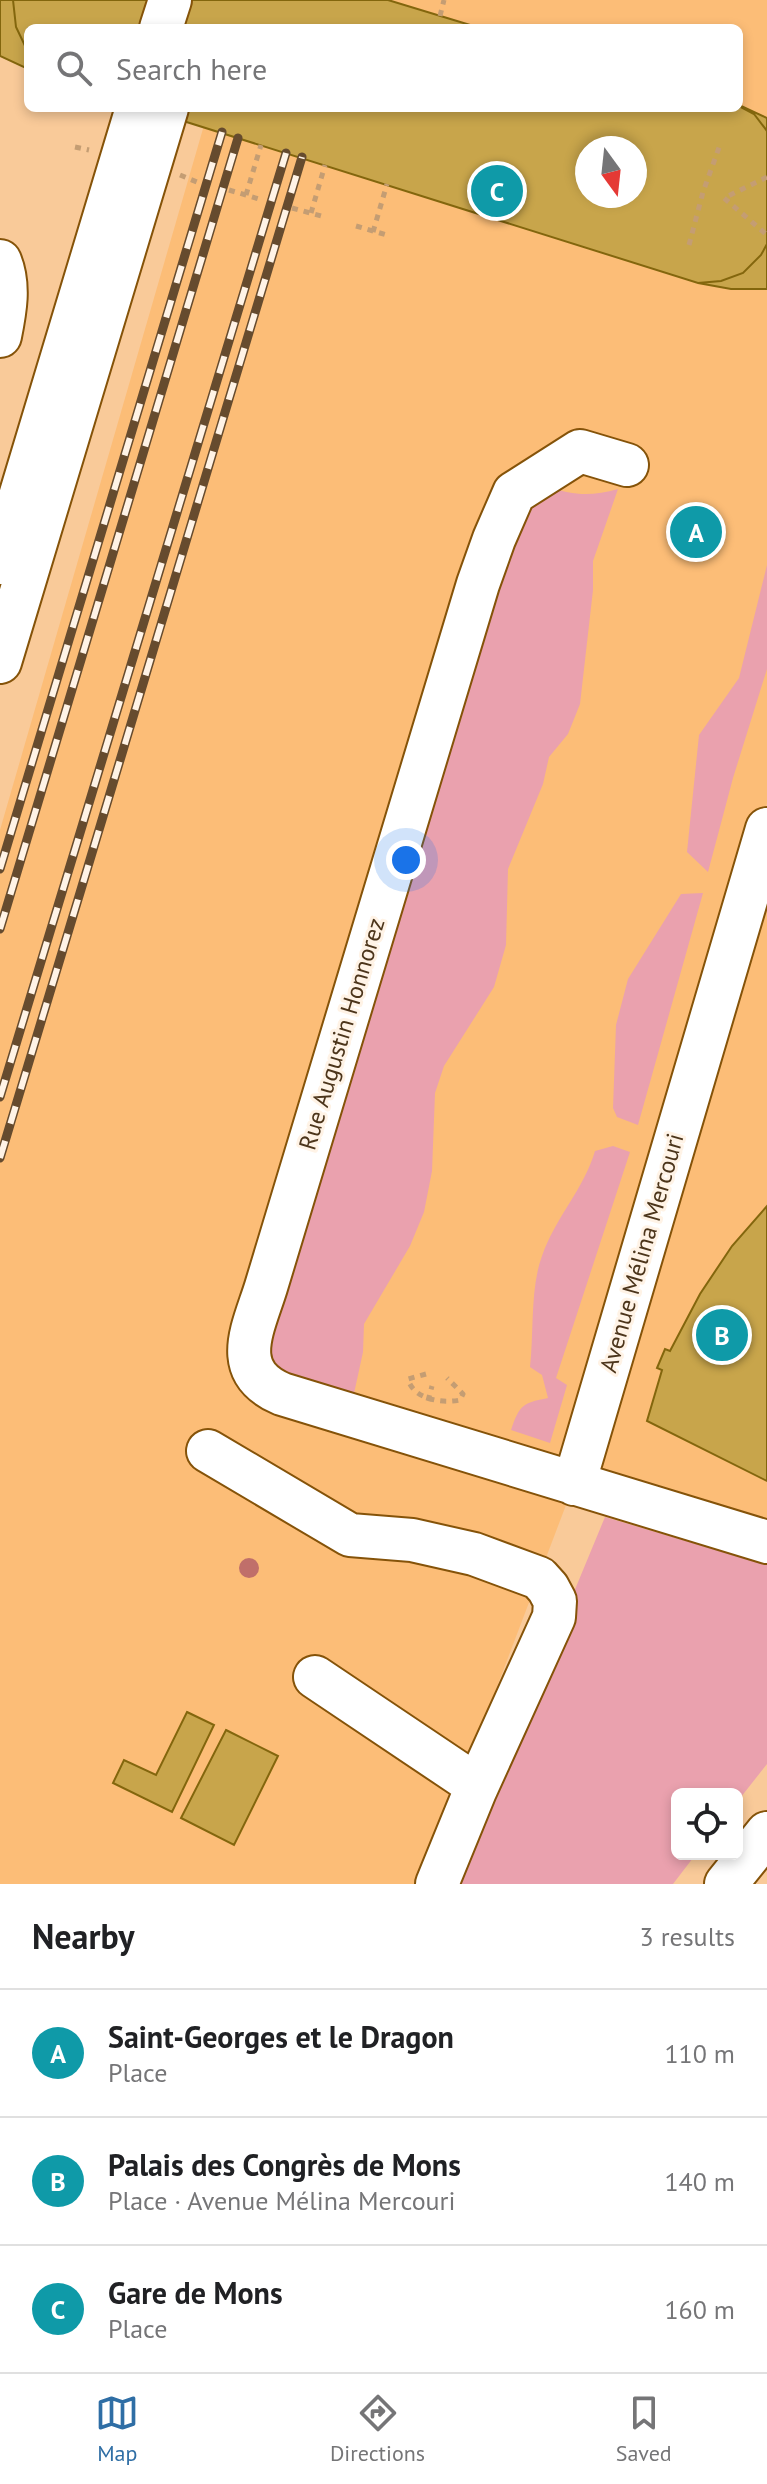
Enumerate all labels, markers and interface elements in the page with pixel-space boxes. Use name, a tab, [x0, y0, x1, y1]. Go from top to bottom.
search box	[24, 24, 743, 112]
icon: search	[52, 46, 96, 90]
text: Search here	[116, 49, 267, 88]
north arrow	[575, 136, 647, 208]
pin: C	[471, 161, 523, 221]
pin: A	[670, 502, 722, 562]
your location	[386, 840, 426, 880]
street label: Rue Augustin Honnorez	[292, 914, 392, 1154]
street label: Avenue Mélina Mercouri	[593, 1130, 691, 1376]
pin: B	[696, 1305, 748, 1365]
map controls	[671, 1788, 743, 1860]
button: locate	[671, 1788, 743, 1860]
text: Nearby	[32, 1914, 134, 1958]
text: 3 results	[640, 1920, 735, 1953]
text: Saint-Georges et le Dragon	[108, 2017, 454, 2056]
text: A	[50, 2037, 66, 2070]
text: 110 m	[664, 2037, 735, 2070]
text: Place	[108, 2056, 167, 2089]
text: Palais des Congrès de Mons	[108, 2145, 461, 2184]
text: B	[50, 2165, 66, 2198]
text: 140 m	[664, 2165, 735, 2198]
text: Place · Avenue Mélina Mercouri	[108, 2184, 455, 2217]
text: Gare de Mons	[108, 2273, 283, 2312]
text: C	[51, 2293, 65, 2326]
text: 160 m	[664, 2293, 735, 2326]
text: Place	[108, 2312, 167, 2345]
tab: Map	[95, 2391, 139, 2467]
tab: Directions	[330, 2391, 425, 2467]
tab: Saved	[616, 2391, 672, 2467]

